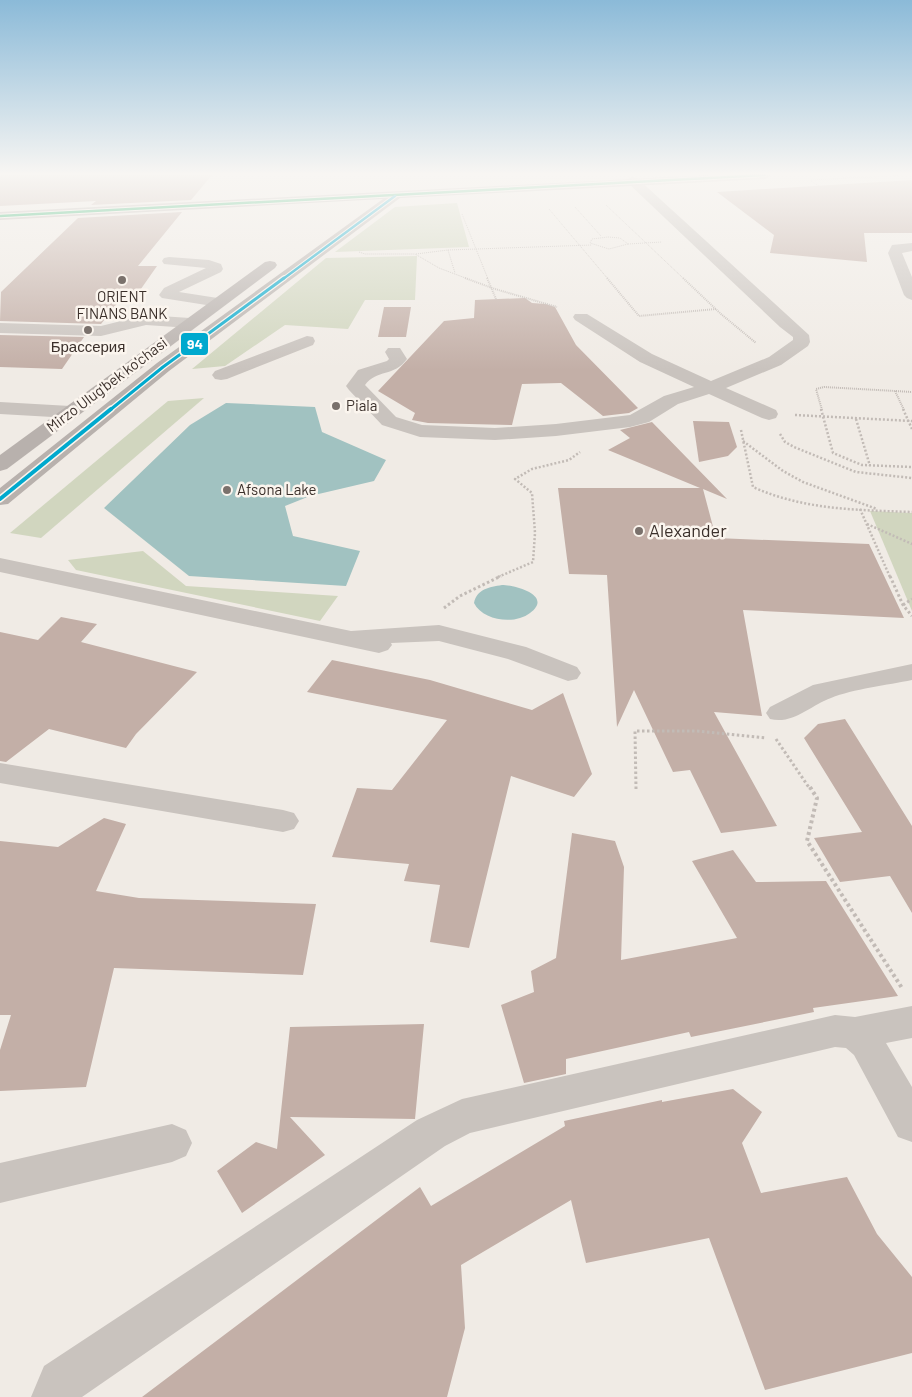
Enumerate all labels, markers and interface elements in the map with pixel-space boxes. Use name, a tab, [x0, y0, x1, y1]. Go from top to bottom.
marker: ORIENT FINANS BANK	[116, 274, 128, 286]
place label: ORIENT FINANS BANK	[76, 287, 168, 322]
marker: Брассерия	[82, 324, 94, 336]
line badge: 94	[180, 332, 209, 356]
street label: Mirzo Ulug'bek ko'chasi	[42, 333, 170, 435]
text: 94	[187, 335, 203, 352]
place label: Брассерия	[51, 337, 125, 355]
place label: Piala	[346, 396, 378, 414]
marker: Piala	[330, 400, 342, 412]
place label: Afsona Lake	[237, 480, 317, 498]
marker: Afsona Lake	[221, 484, 233, 496]
place label: Alexander	[649, 519, 727, 541]
marker: Alexander	[633, 525, 645, 537]

